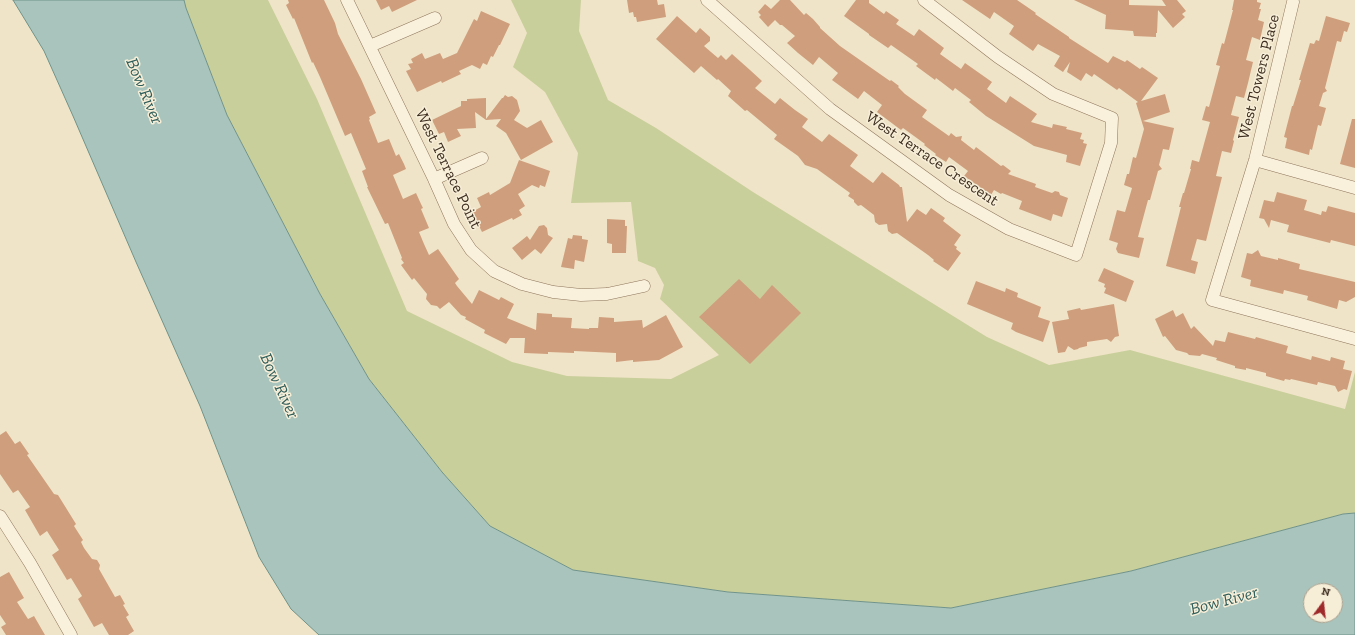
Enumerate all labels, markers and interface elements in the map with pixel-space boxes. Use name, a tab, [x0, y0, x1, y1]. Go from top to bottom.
street label: West Towers Place	[1234, 12, 1284, 142]
water label: Bow River	[121, 55, 167, 127]
street label: West Terrace Point	[411, 106, 485, 232]
street label: West Terrace Crescent	[862, 107, 1002, 211]
water label: Bow River	[255, 350, 303, 422]
water label: Bow River	[1188, 582, 1260, 620]
north arrow	[1303, 583, 1343, 623]
text: N	[1320, 585, 1332, 599]

